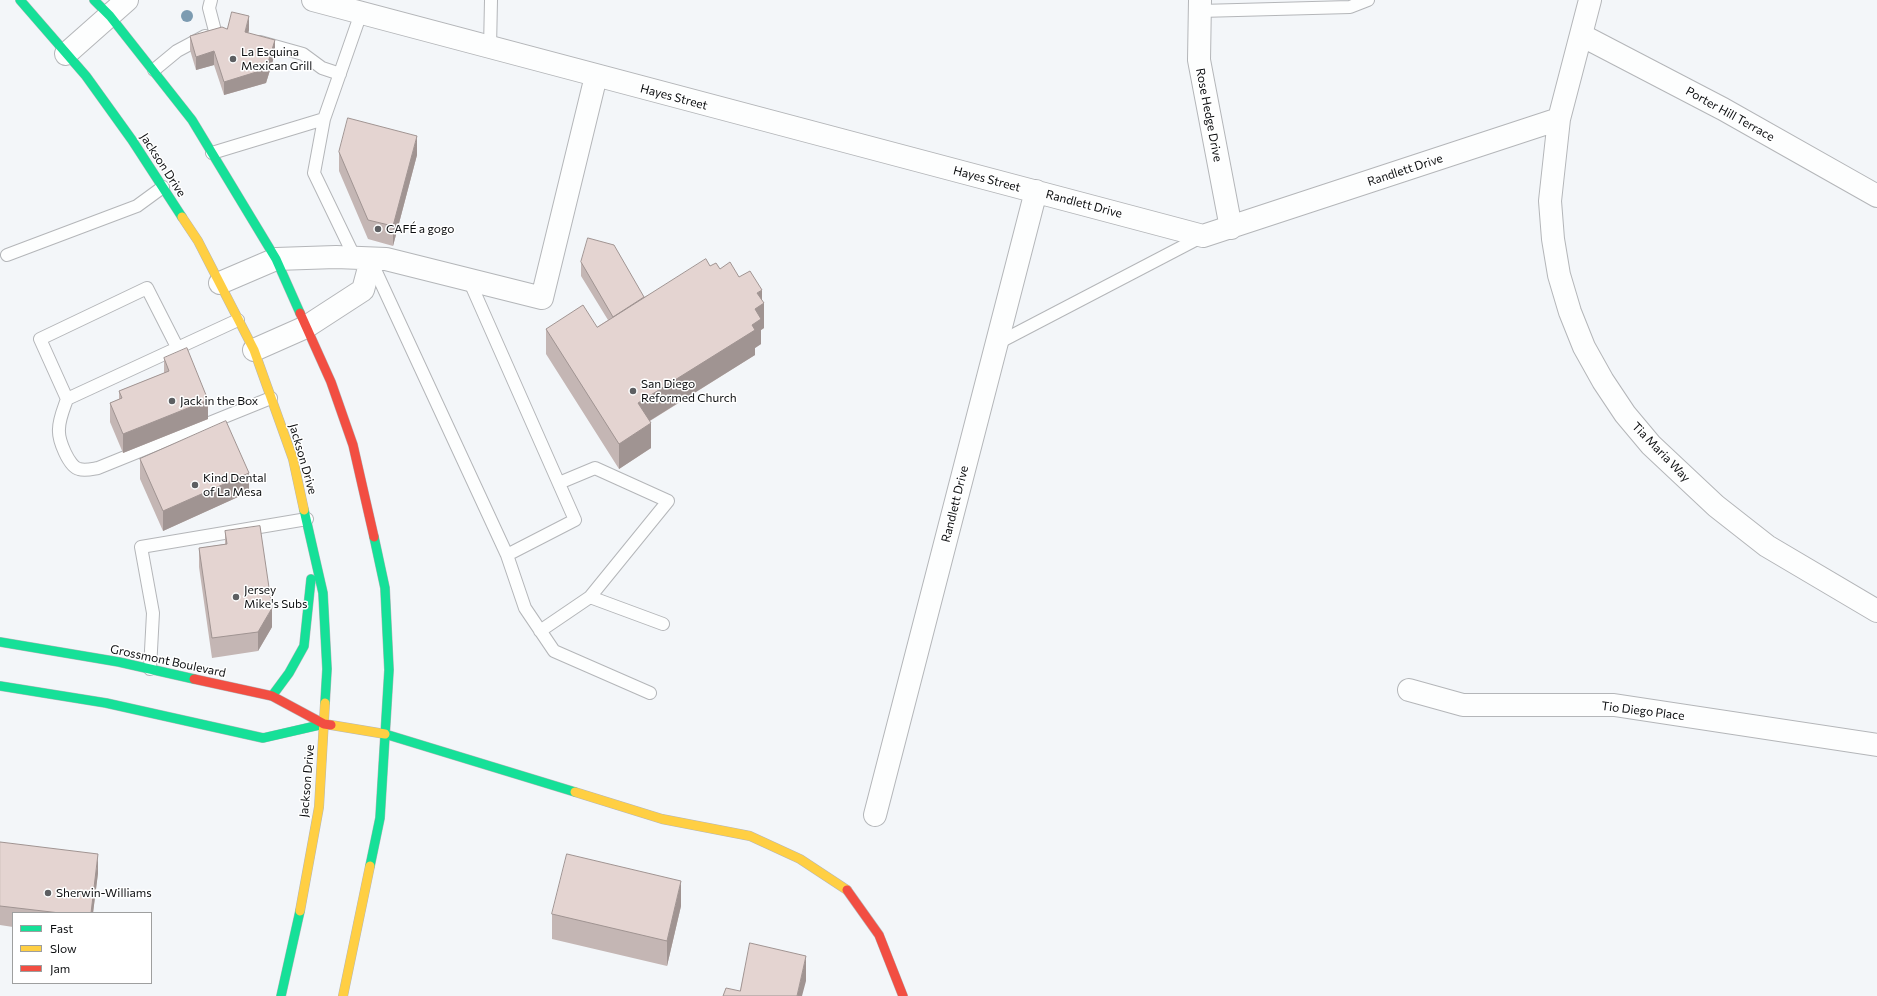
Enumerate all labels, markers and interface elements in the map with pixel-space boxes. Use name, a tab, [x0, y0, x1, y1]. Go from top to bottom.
place label: La Esquina Mexican Grill	[241, 45, 312, 73]
marker: La Esquina Mexican Grill	[228, 54, 238, 64]
street label: Rose Hedge Drive	[1193, 67, 1225, 163]
street label: Hayes Street	[639, 81, 709, 113]
street label: Porter Hill Terrace	[1683, 84, 1777, 144]
street label: Jackson Drive	[137, 130, 189, 200]
street label: Randlett Drive	[1365, 151, 1445, 189]
street label: Hayes Street	[952, 163, 1022, 195]
street label: Randlett Drive	[1044, 187, 1124, 221]
place label: CAFÉ a gogo	[386, 222, 454, 236]
marker: CAFÉ a gogo	[373, 224, 383, 234]
place label: San Diego Reformed Church	[641, 377, 737, 405]
marker: San Diego Reformed Church	[628, 386, 638, 396]
place label: Jack in the Box	[180, 394, 258, 408]
marker: Jack in the Box	[167, 396, 177, 406]
street label: Tia Maria Way	[1629, 419, 1693, 485]
street label: Jackson Drive	[286, 422, 320, 496]
street label: Randlett Drive	[939, 464, 971, 544]
place label: Kind Dental of La Mesa	[203, 471, 267, 499]
marker: Kind Dental of La Mesa	[190, 480, 200, 490]
place label: Jersey Mike's Subs	[244, 583, 307, 611]
marker: Jersey Mike's Subs	[231, 592, 241, 602]
street label: Grossmont Boulevard	[109, 642, 227, 680]
street label: Tio Diego Place	[1601, 699, 1685, 723]
street label: Jackson Drive	[297, 744, 317, 818]
place label: Sherwin-Williams	[56, 886, 152, 900]
marker: Sherwin-Williams	[43, 888, 53, 898]
legend	[12, 912, 152, 984]
text: Fast	[50, 921, 73, 935]
text: Slow	[50, 941, 77, 955]
text: Jam	[50, 961, 70, 975]

